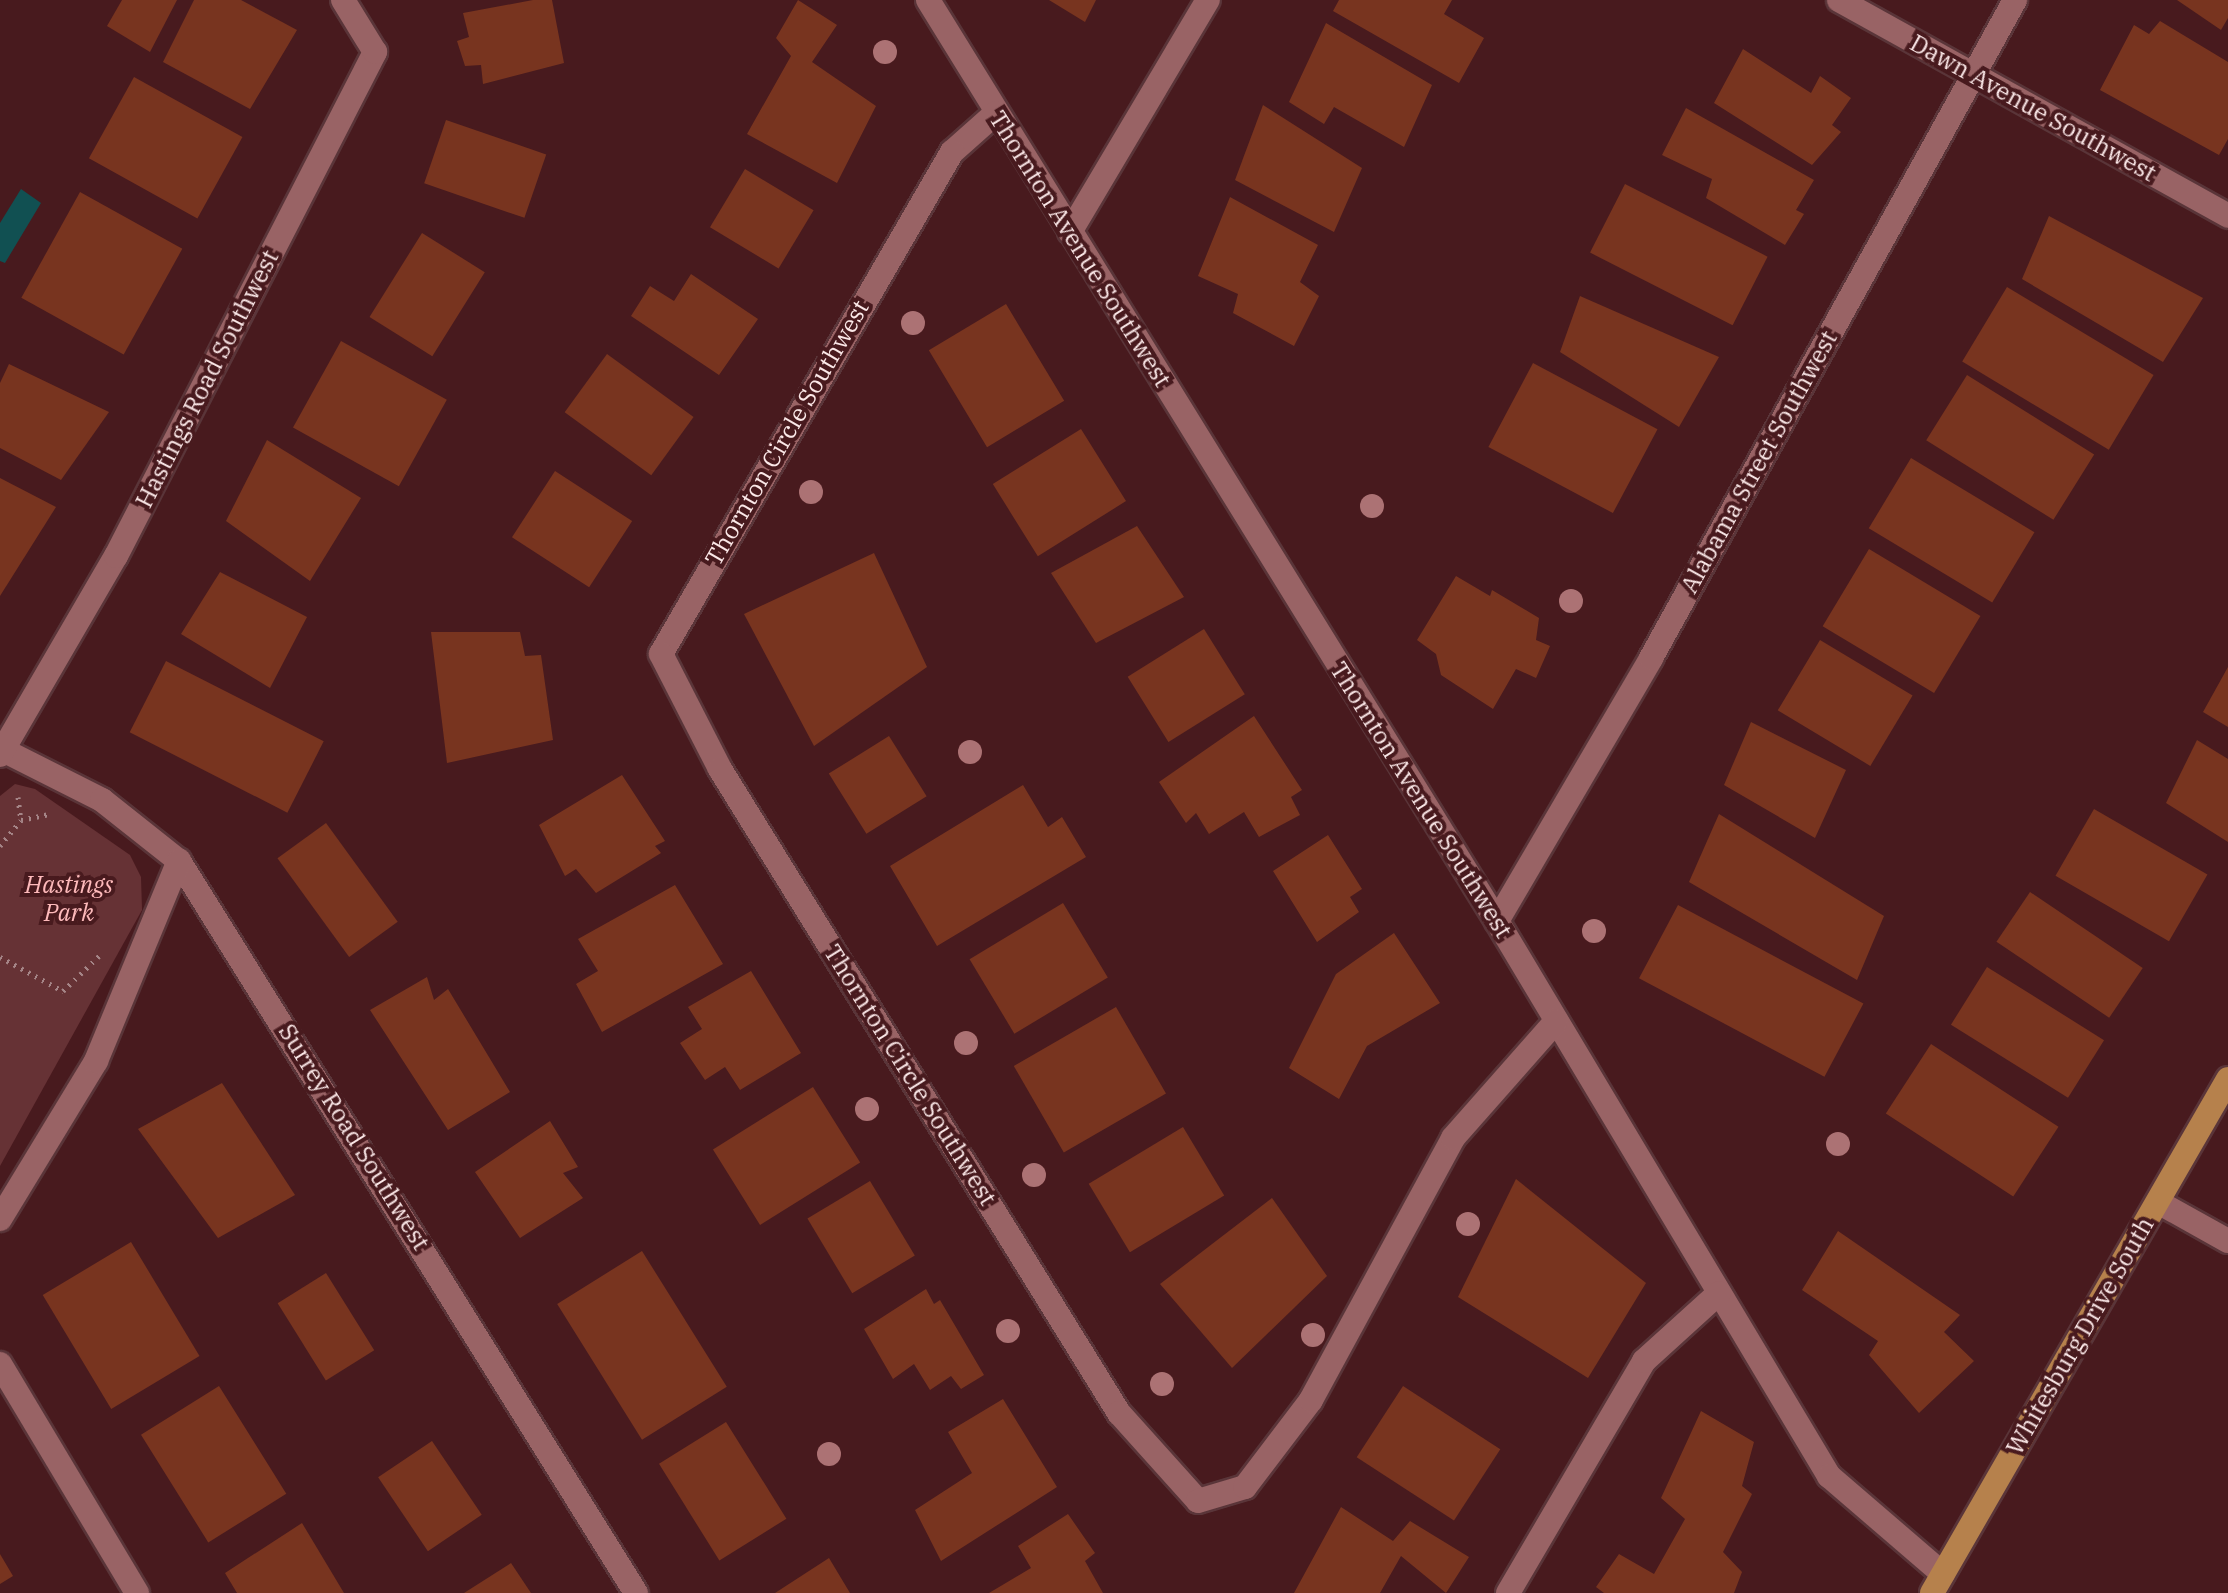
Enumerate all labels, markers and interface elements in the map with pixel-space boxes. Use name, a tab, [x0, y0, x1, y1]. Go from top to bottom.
street label: Dawn Avenue Southwest	[1905, 28, 2161, 188]
street label: Thornton Avenue Southwest	[983, 106, 1177, 392]
street label: Hastings Road Southwest	[129, 245, 285, 513]
street label: Thornton Circle Southwest	[699, 295, 875, 571]
street label: Alabama Street Southwest	[1675, 326, 1843, 598]
street label: Thornton Avenue Southwest	[1324, 657, 1518, 943]
park label: Hastings Park	[25, 871, 113, 927]
street label: Thornton Circle Southwest	[818, 939, 1002, 1211]
street label: Surrey Road Southwest	[273, 1019, 435, 1255]
street label: Whitesburg Drive South	[2000, 1212, 2160, 1460]

